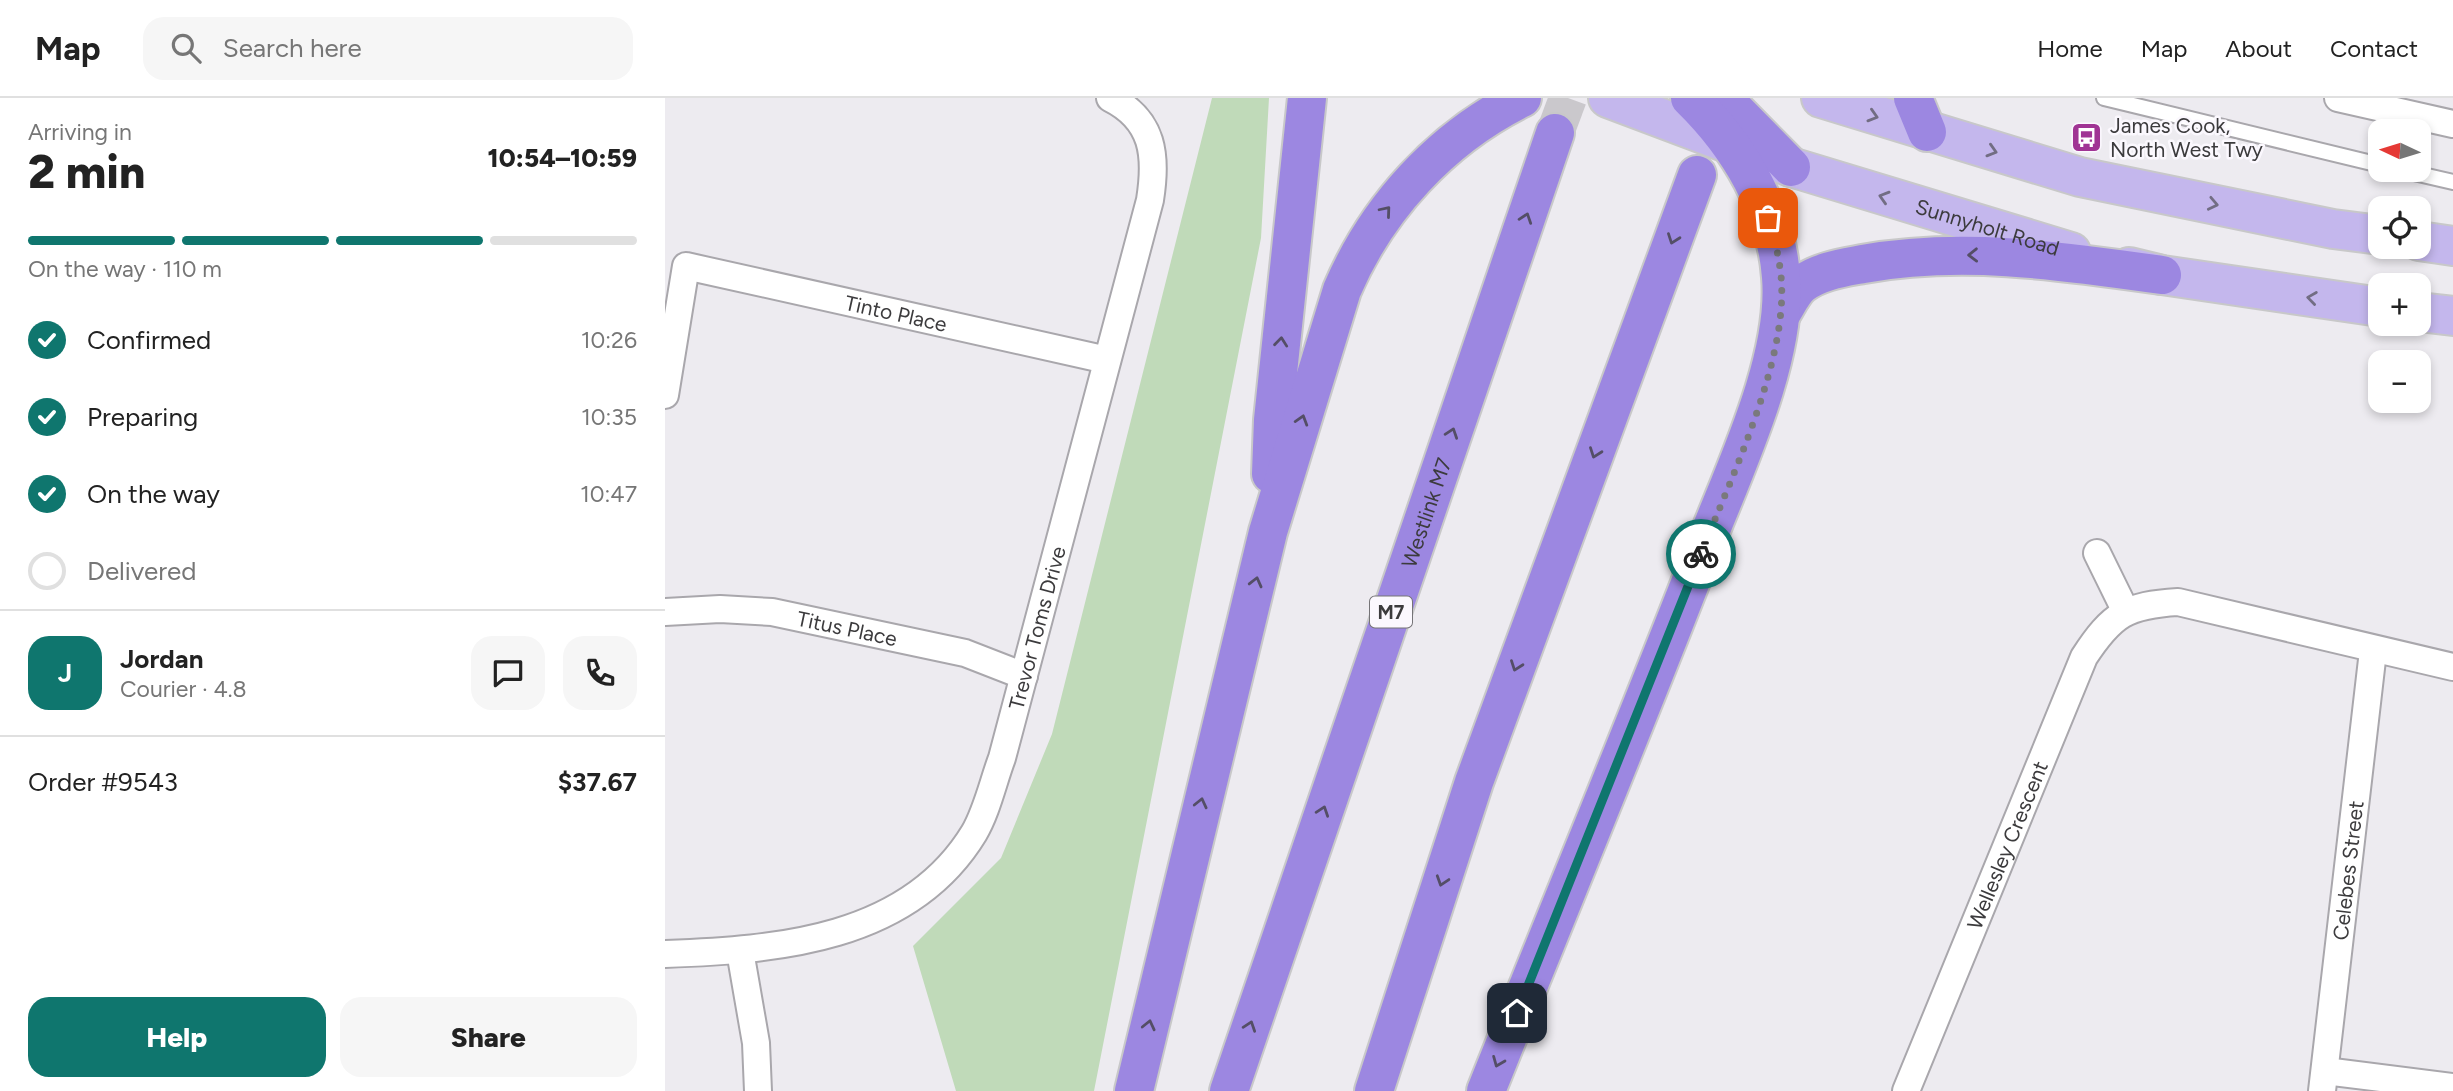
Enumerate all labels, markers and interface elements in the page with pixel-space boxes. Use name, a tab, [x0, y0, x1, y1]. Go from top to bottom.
search box	[143, 17, 633, 80]
text: Map	[35, 29, 101, 68]
icon: search	[167, 29, 205, 67]
text: Search here	[223, 32, 362, 64]
text: Home	[2037, 34, 2103, 63]
text: Map	[2141, 34, 2187, 63]
text: About	[2225, 34, 2292, 63]
text: Contact	[2330, 34, 2418, 63]
one-way arrow	[1867, 107, 1879, 122]
place label: James Cook, North West Twy	[2110, 113, 2263, 162]
text: Arriving in	[28, 118, 132, 146]
north arrow	[2368, 119, 2431, 182]
map controls	[2368, 119, 2431, 413]
bus stop icon: James Cook, North West Twy	[2070, 120, 2104, 154]
text: 10:54–10:59	[488, 142, 637, 174]
one-way arrow	[1986, 143, 1998, 158]
text: 2 min	[28, 144, 145, 200]
pin	[1738, 188, 1798, 248]
one-way arrow	[1878, 190, 1890, 205]
street label: Sunnyholt Road	[1913, 193, 2062, 260]
one-way arrow	[2207, 196, 2219, 211]
button: locate	[2368, 196, 2431, 259]
icon: bag	[1749, 199, 1787, 237]
one-way arrow	[1378, 206, 1390, 219]
one-way arrow	[1518, 212, 1532, 224]
one-way arrow	[1667, 233, 1681, 245]
one-way arrow	[1967, 247, 1978, 262]
text: On the way · 110 m	[28, 255, 222, 283]
button: +	[2368, 273, 2431, 336]
street label: Tinto Place	[843, 289, 950, 336]
one-way arrow	[2306, 291, 2318, 306]
icon: check	[28, 321, 66, 359]
text: Confirmed	[87, 324, 211, 356]
text: 10:26	[581, 326, 637, 354]
one-way arrow	[1274, 336, 1289, 348]
button: −	[2368, 350, 2431, 413]
icon: check	[28, 398, 66, 436]
text: Preparing	[87, 401, 198, 433]
text: 10:35	[581, 403, 637, 431]
one-way arrow	[1294, 414, 1308, 427]
one-way arrow	[1444, 427, 1458, 440]
one-way arrow	[1589, 446, 1603, 458]
street label: Westlink M7	[1396, 454, 1456, 571]
icon: check	[28, 475, 66, 513]
text: On the way	[87, 478, 220, 510]
text: 10:47	[580, 480, 637, 508]
courier	[1666, 519, 1736, 589]
icon: bike	[1682, 535, 1720, 573]
street label: Trevor Toms Drive	[1003, 543, 1070, 712]
text: Delivered	[87, 555, 196, 587]
one-way arrow	[1247, 576, 1262, 588]
road number: M7	[1370, 597, 1412, 628]
street label: Titus Place	[795, 605, 899, 651]
button: chat	[471, 636, 545, 710]
button: phone	[563, 636, 637, 710]
text: Jordan	[120, 643, 203, 675]
text: J	[58, 657, 72, 689]
one-way arrow	[1510, 660, 1524, 672]
text: Courier · 4.8	[120, 675, 247, 703]
street label: Wellesley Crescent	[1961, 757, 2053, 933]
text: Order #9543	[28, 766, 178, 798]
text: $37.67	[558, 766, 637, 798]
one-way arrow	[1193, 797, 1207, 809]
street label: Celebes Street	[2327, 799, 2368, 942]
one-way arrow	[1315, 805, 1330, 817]
one-way arrow	[1435, 875, 1450, 887]
pin	[1487, 983, 1547, 1043]
icon: home	[1498, 994, 1536, 1032]
button: Help	[28, 997, 326, 1077]
button: Share	[340, 997, 637, 1077]
one-way arrow	[1141, 1019, 1156, 1031]
one-way arrow	[1242, 1020, 1256, 1033]
one-way arrow	[1492, 1056, 1506, 1068]

